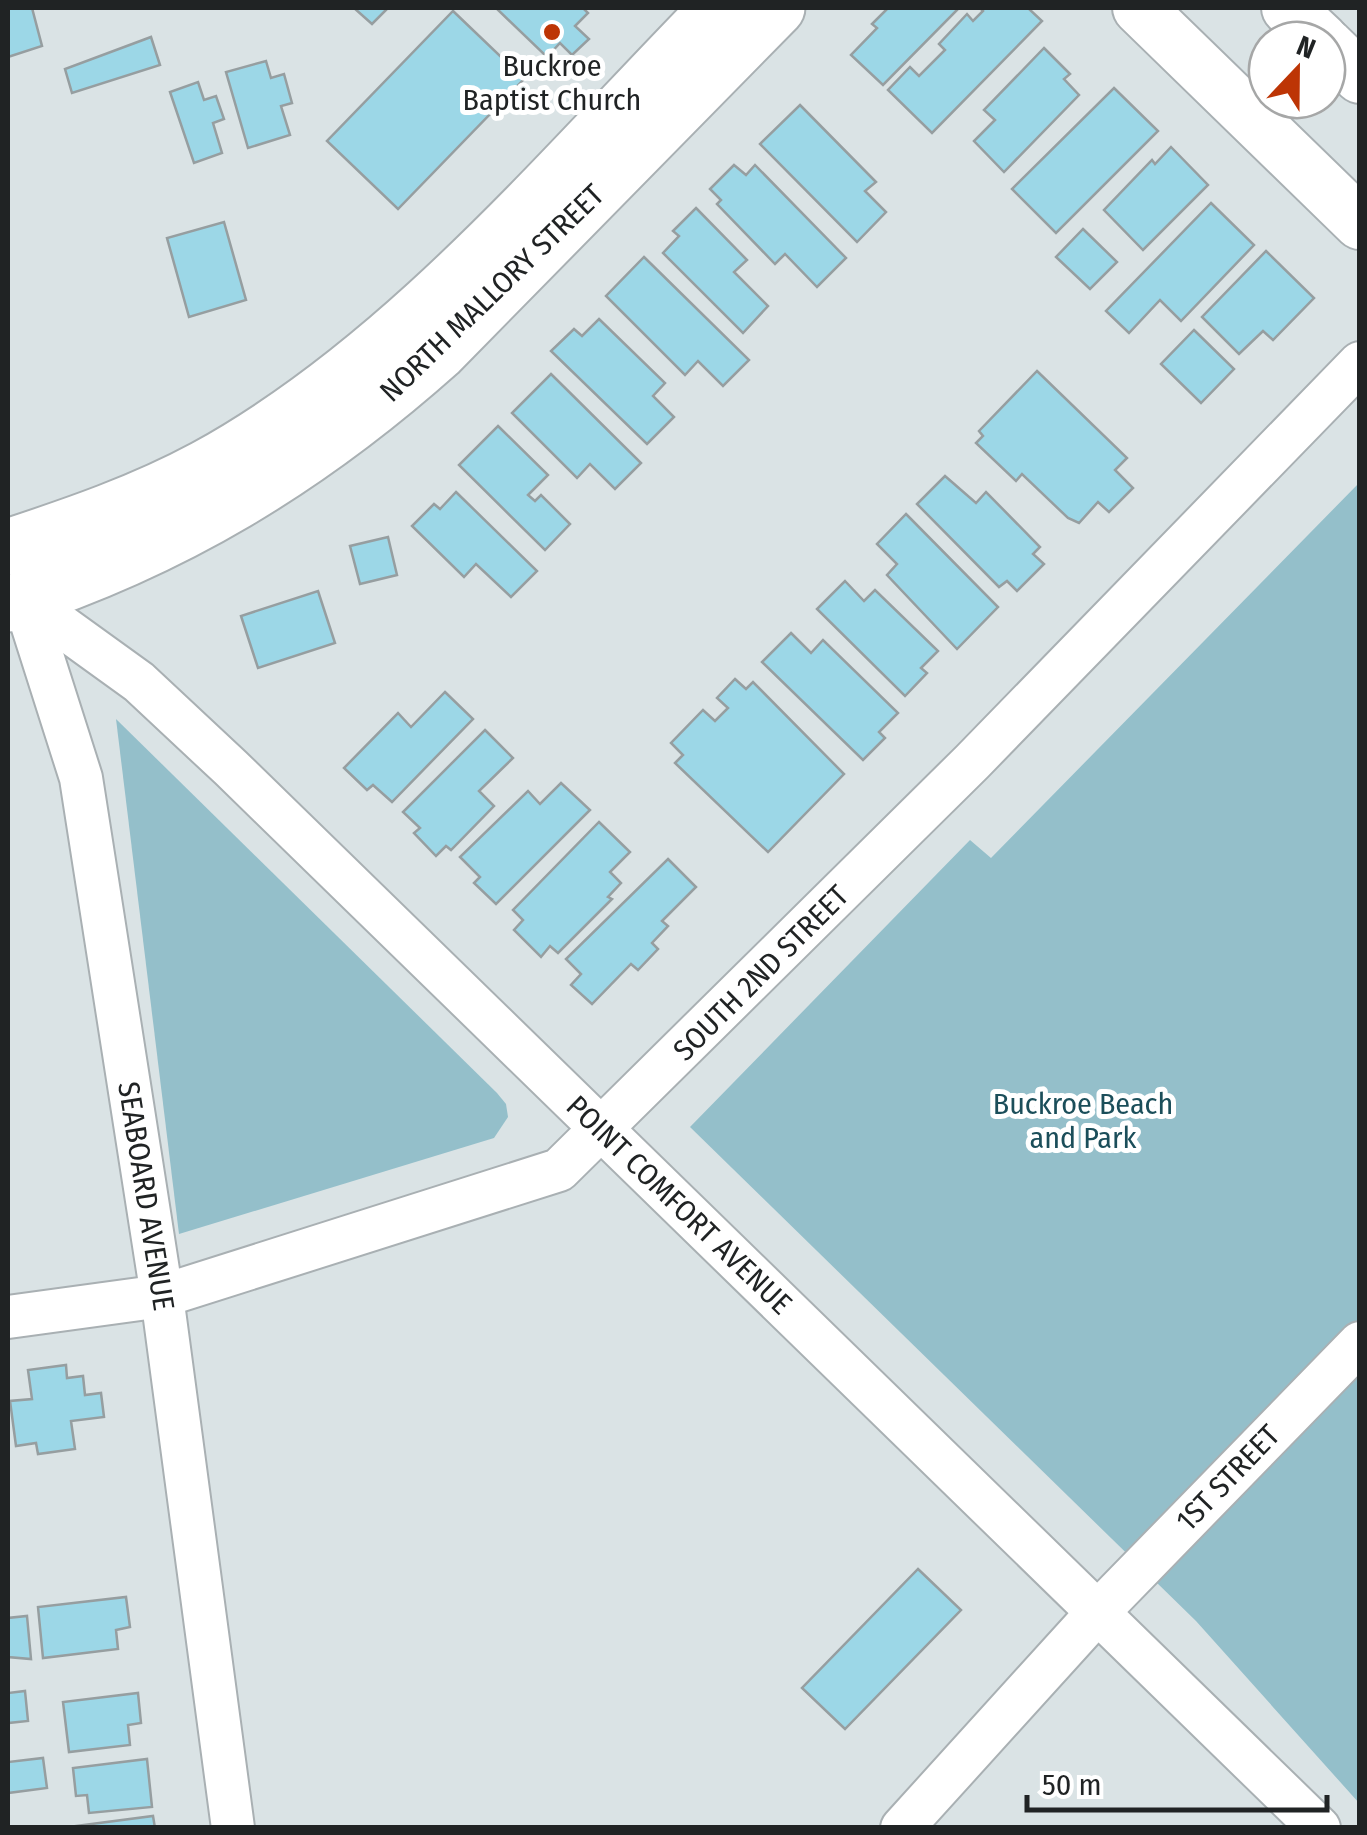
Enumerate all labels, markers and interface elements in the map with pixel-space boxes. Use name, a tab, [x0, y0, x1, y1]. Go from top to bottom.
north arrow	[1247, 20, 1347, 120]
marker: Buckroe Baptist Church	[541, 21, 563, 43]
text: N	[1292, 29, 1320, 66]
place label: Buckroe Baptist Church	[463, 48, 641, 118]
street label: NORTH MALLORY STREET	[373, 177, 611, 409]
street label: SOUTH 2ND STREET	[666, 878, 856, 1068]
street label: SEABOARD AVENUE	[110, 1079, 182, 1313]
park label: Buckroe Beach and Park	[993, 1086, 1173, 1156]
street label: POINT COMFORT AVENUE	[559, 1088, 799, 1322]
street label: 1ST STREET	[1169, 1417, 1287, 1538]
scale bar	[1027, 1750, 1327, 1812]
text: 50 m	[1042, 1767, 1102, 1803]

